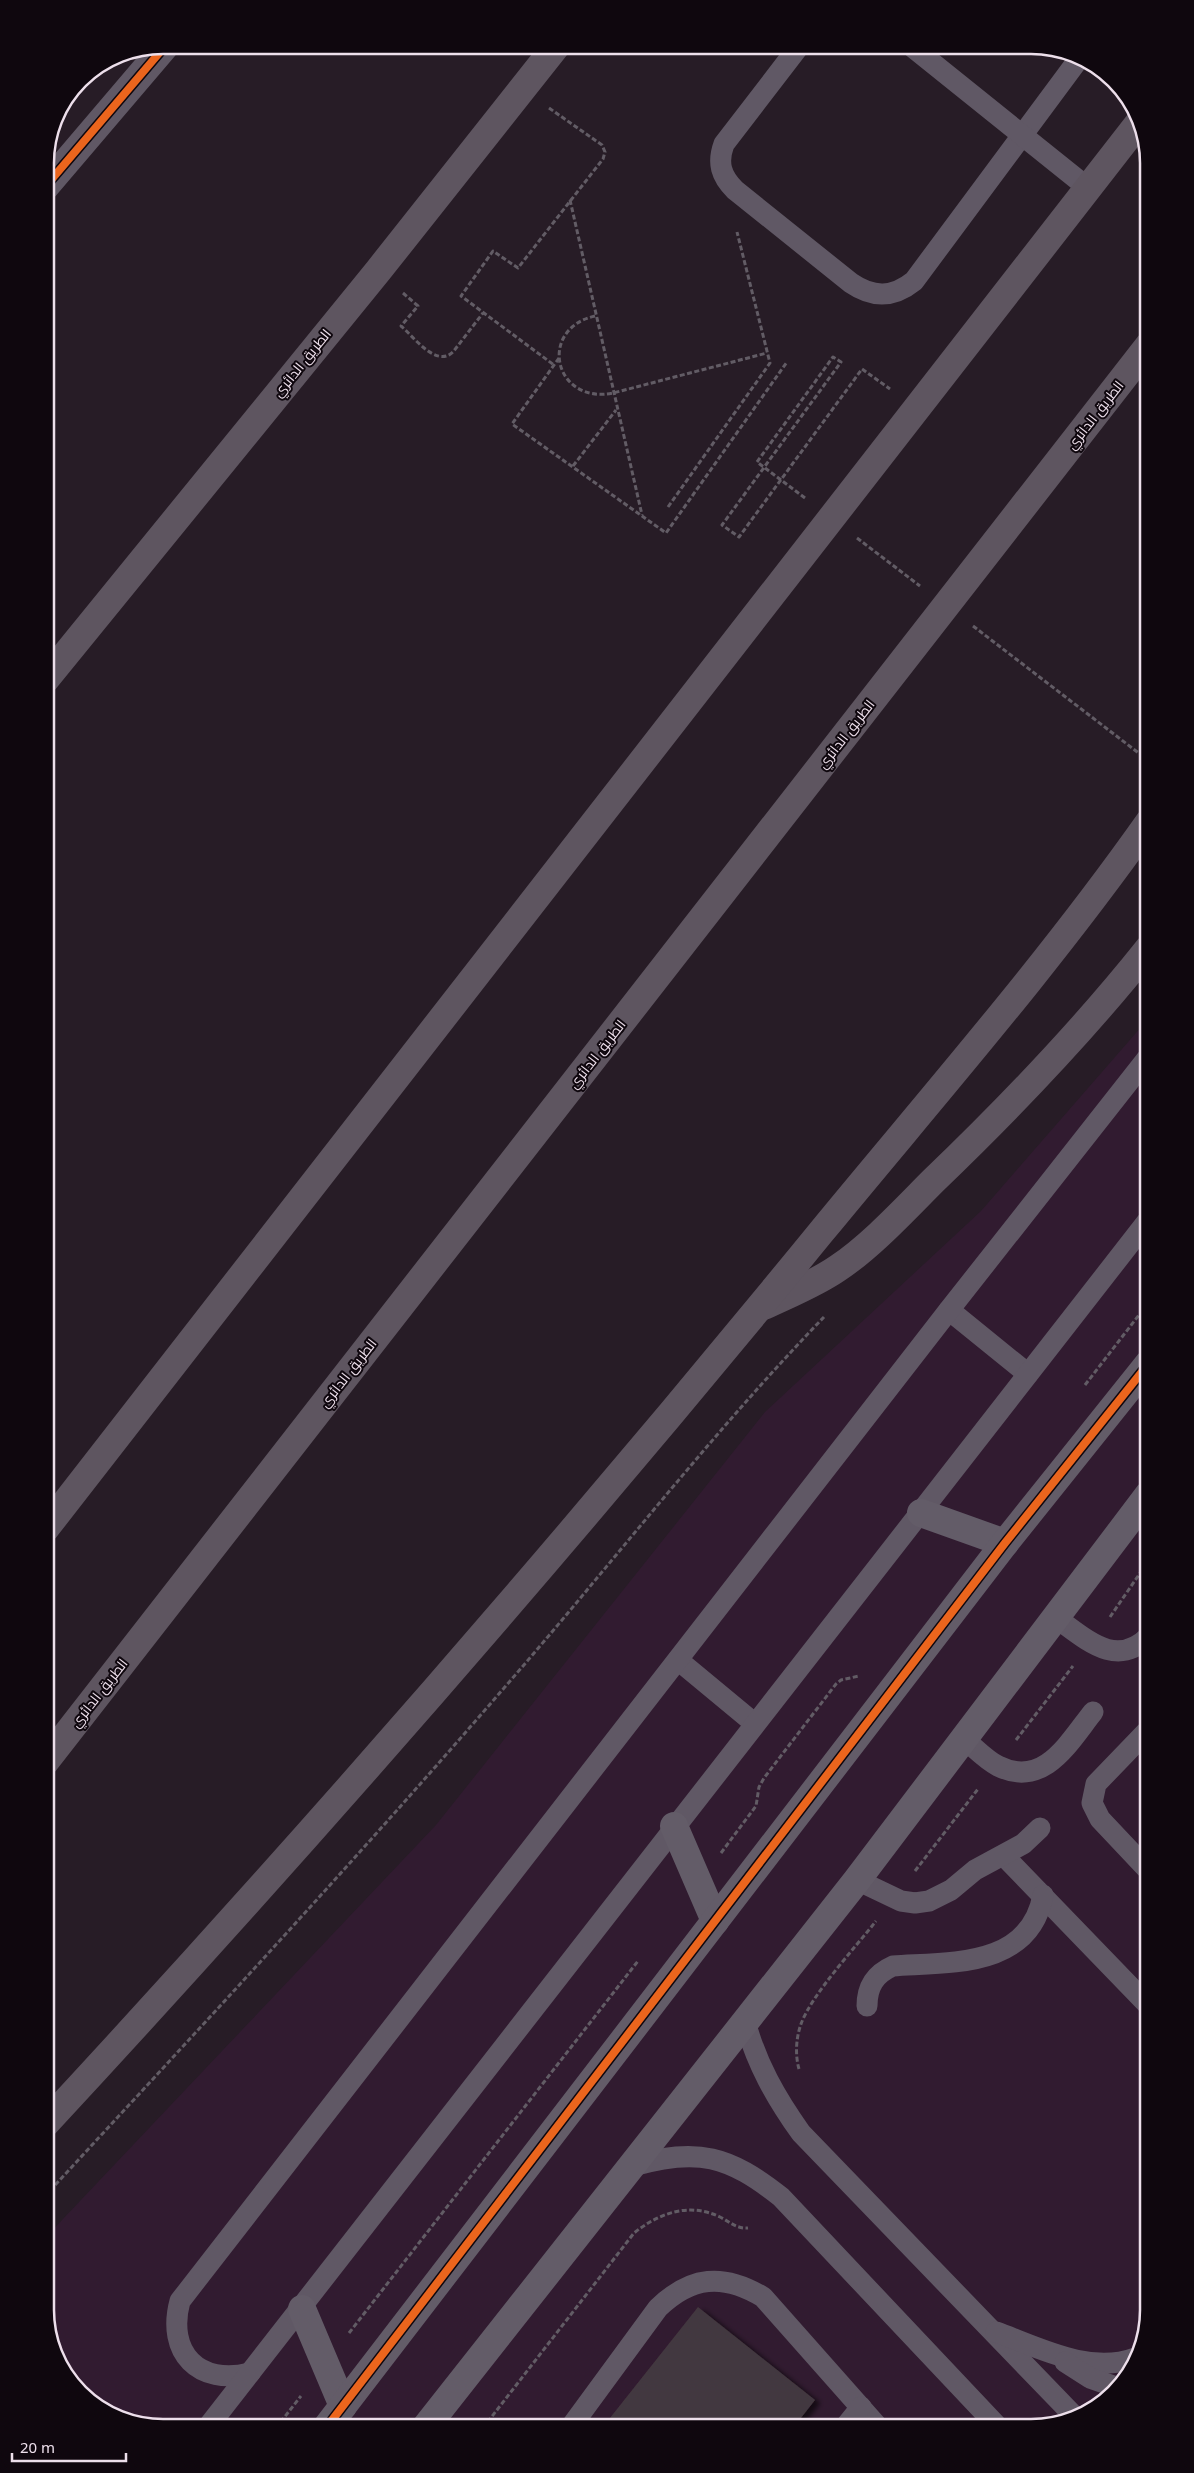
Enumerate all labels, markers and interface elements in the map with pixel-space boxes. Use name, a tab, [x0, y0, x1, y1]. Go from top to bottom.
street label: الطريق الدائري	[268, 325, 337, 403]
street label: الطريق الدائري	[1062, 376, 1130, 455]
street label: الطريق الدائري	[813, 695, 881, 774]
street label: الطريق الدائري	[564, 1015, 632, 1094]
street label: الطريق الدائري	[315, 1334, 383, 1413]
street label: الطريق الدائري	[66, 1654, 134, 1733]
scale bar	[12, 2430, 126, 2462]
text: 20 m	[20, 2437, 55, 2457]

